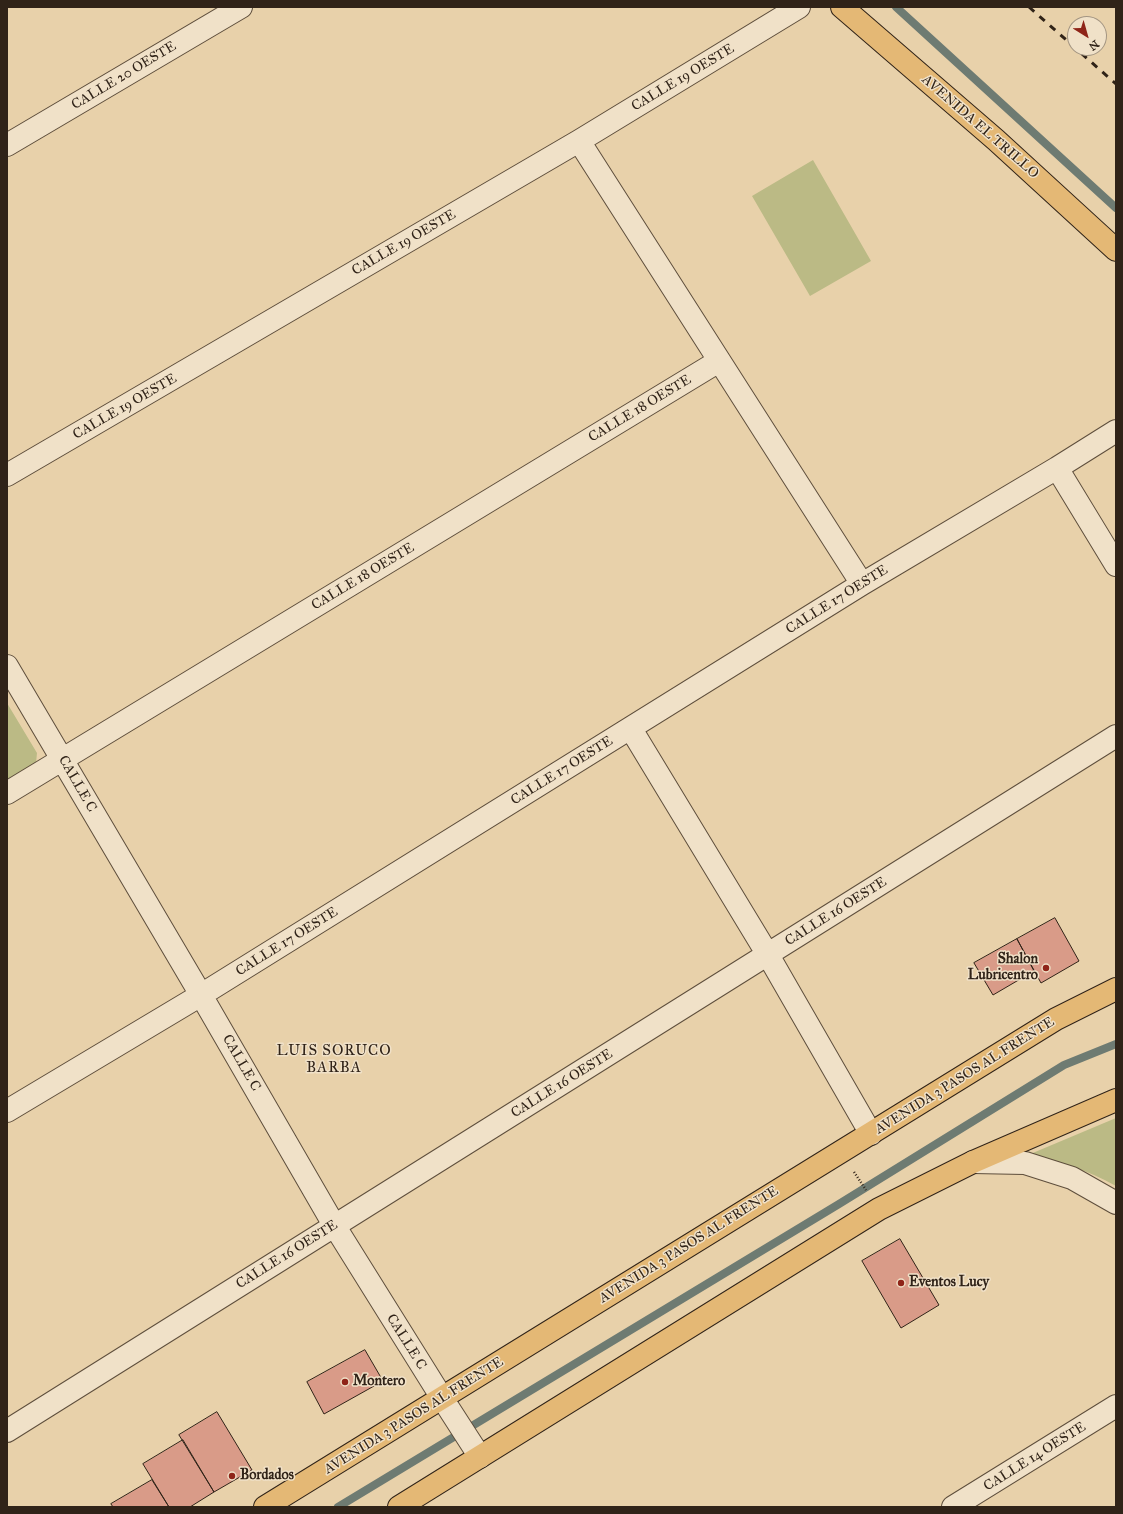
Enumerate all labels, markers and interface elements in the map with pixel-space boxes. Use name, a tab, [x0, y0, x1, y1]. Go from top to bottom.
north arrow	[1067, 16, 1107, 56]
text: N	[1086, 37, 1102, 53]
street label: CALLE 20 OESTE	[69, 38, 179, 114]
street label: CALLE 19 OESTE	[629, 41, 737, 115]
street label: AVENIDA EL TRILLO	[918, 72, 1042, 182]
street label: CALLE 19 OESTE	[349, 207, 459, 279]
street label: CALLE 19 OESTE	[70, 371, 180, 443]
street label: CALLE 18 OESTE	[586, 372, 694, 446]
street label: CALLE 18 OESTE	[309, 540, 417, 614]
street label: CALLE 17 OESTE	[783, 562, 891, 638]
street label: CALLE 17 OESTE	[508, 733, 616, 809]
street label: CALLE C	[54, 753, 100, 815]
street label: CALLE 16 OESTE	[782, 874, 890, 950]
street label: CALLE 17 OESTE	[233, 904, 341, 980]
place label: Shalon Lubricentro	[968, 952, 1038, 984]
marker: Shalon Lubricentro	[1041, 963, 1051, 973]
street label: AVENIDA 3 PASOS AL FRENTE	[872, 1014, 1058, 1138]
street label: CALLE C	[218, 1032, 264, 1094]
district label: LUIS SORUCO BARBA	[276, 1042, 392, 1077]
street label: CALLE 16 OESTE	[508, 1046, 616, 1122]
street label: AVENIDA 3 PASOS AL FRENTE	[596, 1183, 782, 1307]
street label: CALLE 16 OESTE	[233, 1217, 341, 1293]
place label: Eventos Lucy	[909, 1275, 989, 1291]
marker: Eventos Lucy	[896, 1278, 906, 1288]
street label: CALLE C	[382, 1311, 430, 1373]
street label: AVENIDA 3 PASOS AL FRENTE	[321, 1354, 507, 1478]
place label: Montero	[353, 1374, 405, 1390]
marker: Montero	[340, 1377, 350, 1387]
street label: CALLE 14 OESTE	[981, 1419, 1089, 1495]
place label: Bordados	[240, 1468, 294, 1484]
marker: Bordados	[227, 1471, 237, 1481]

